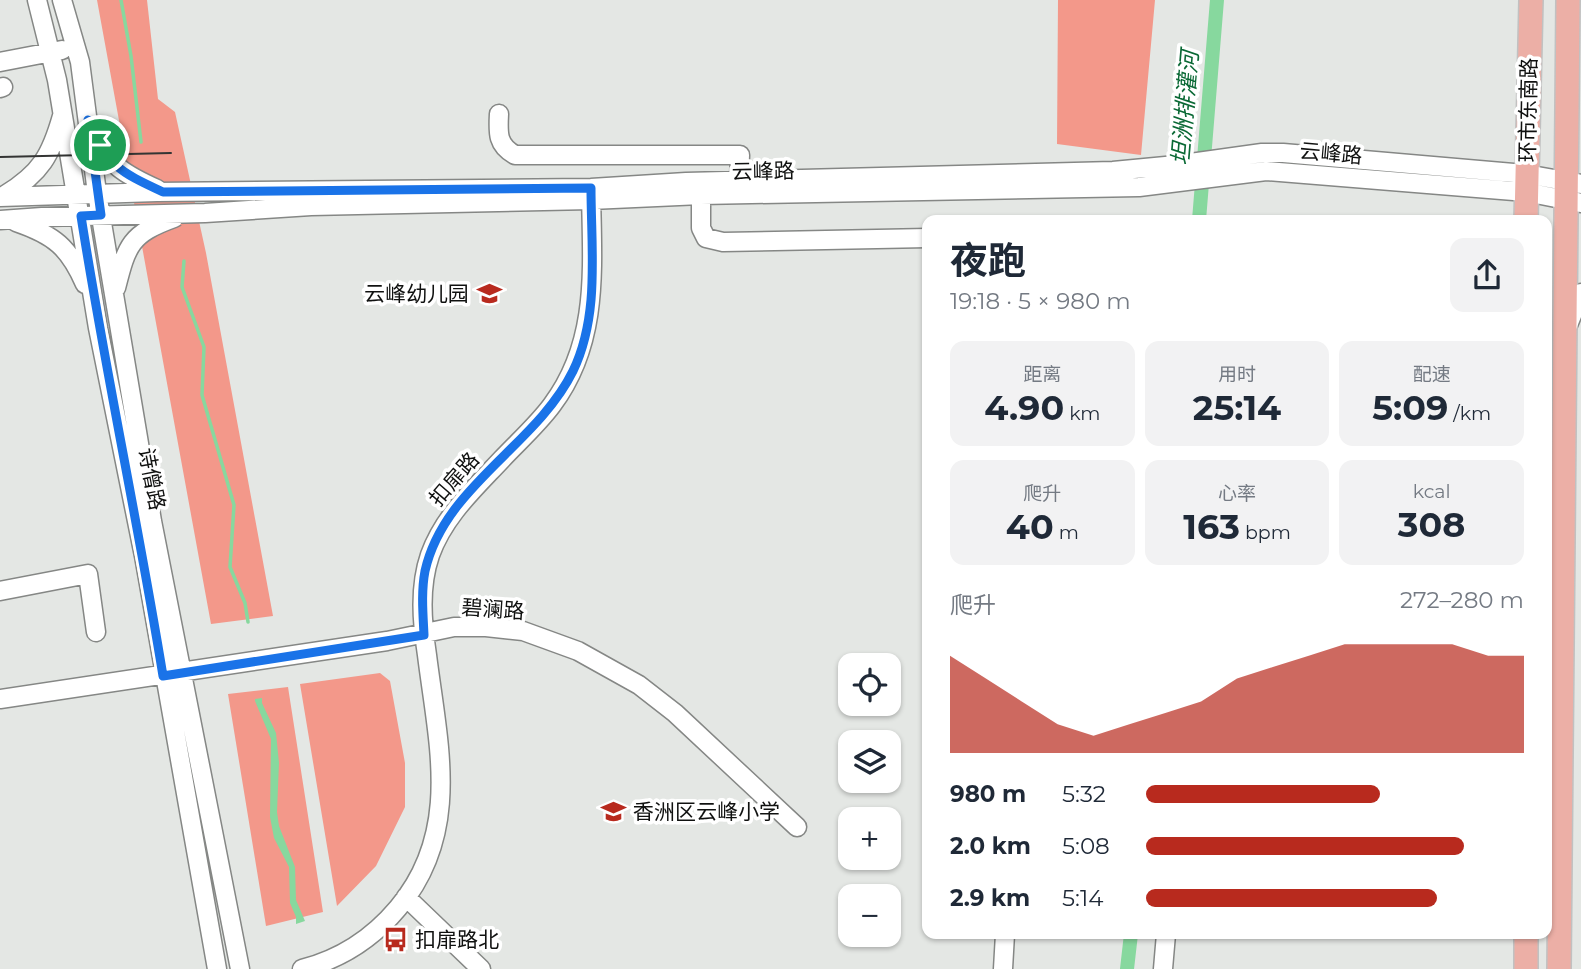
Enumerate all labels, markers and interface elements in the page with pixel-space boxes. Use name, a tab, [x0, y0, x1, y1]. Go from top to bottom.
water label: 坦洲排灌河	[1166, 46, 1204, 167]
street label: 环市东南路	[1515, 57, 1541, 163]
pin	[70, 115, 130, 175]
icon: arrive	[81, 126, 119, 164]
street label: 云峰路	[1299, 138, 1363, 168]
street label: 云峰路	[731, 158, 795, 184]
text: 夜跑	[950, 237, 1026, 284]
button: share	[1450, 238, 1524, 312]
school or university icon: 云峰幼儿园	[475, 279, 503, 307]
place label: 云峰幼儿园	[364, 281, 469, 306]
text: 19:18 · 5 × 980 m	[950, 287, 1131, 315]
text: 距离	[1023, 363, 1061, 386]
text: 用时	[1218, 363, 1256, 386]
text: 配速	[1413, 363, 1451, 386]
text: 4.90	[984, 386, 1064, 429]
text: 25:14	[1193, 386, 1281, 429]
text: 5:09	[1372, 386, 1448, 429]
text: km	[1064, 402, 1101, 425]
text: /km	[1448, 402, 1491, 425]
street label: 诗僧路	[134, 446, 170, 512]
street label: 扣扉路	[424, 447, 484, 511]
text: kcal	[1413, 480, 1451, 503]
text: 爬升	[1023, 482, 1061, 505]
text: 心率	[1218, 482, 1256, 505]
text: 308	[1398, 503, 1465, 546]
text: 40	[1006, 505, 1054, 548]
text: 163	[1183, 505, 1240, 548]
text: m	[1054, 521, 1079, 544]
text: bpm	[1240, 521, 1291, 544]
text: 272–280 m	[1400, 586, 1524, 614]
text: 爬升	[950, 591, 996, 619]
street label: 碧澜路	[461, 594, 525, 624]
map controls	[838, 653, 901, 947]
button: locate	[838, 653, 901, 716]
button: layers	[838, 730, 901, 793]
text: 980 m	[950, 780, 1026, 808]
text: 5:32	[1062, 780, 1106, 808]
school or university icon: 香洲区云峰小学	[599, 797, 627, 825]
place label: 香洲区云峰小学	[633, 799, 780, 824]
button: +	[838, 807, 901, 870]
text: 2.0 km	[950, 832, 1031, 860]
text: 5:08	[1062, 832, 1110, 860]
button: −	[838, 884, 901, 947]
text: 2.9 km	[950, 884, 1030, 912]
text: 5:14	[1062, 884, 1103, 912]
bus stop icon: 扣扉路北	[381, 925, 409, 953]
place label: 扣扉路北	[415, 927, 499, 952]

